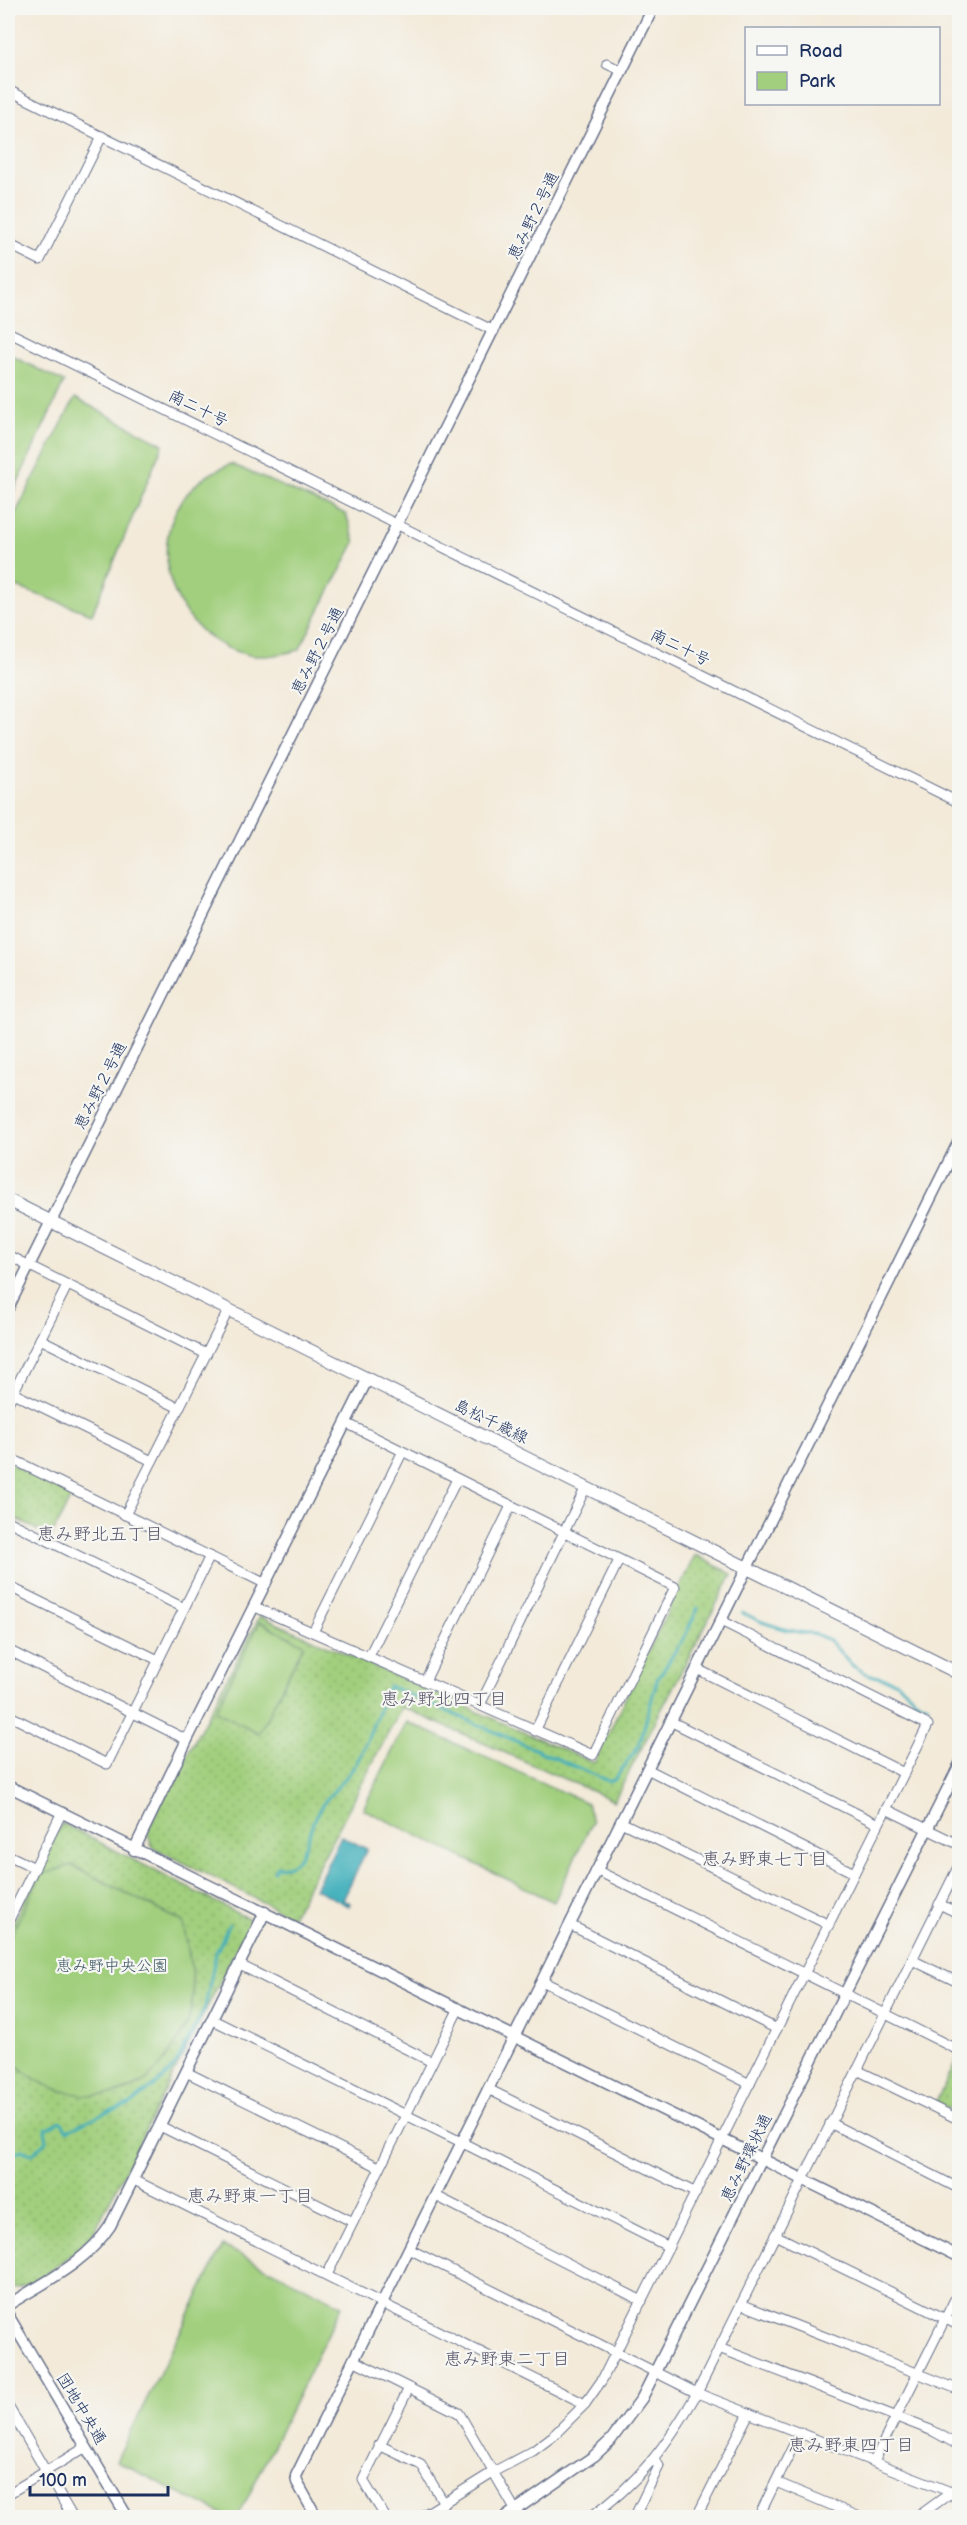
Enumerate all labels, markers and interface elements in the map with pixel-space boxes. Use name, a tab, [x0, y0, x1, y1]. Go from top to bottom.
legend	[745, 27, 940, 105]
text: Road	[799, 41, 843, 62]
text: Park	[799, 71, 835, 92]
street label: 恵み野２号通	[504, 169, 564, 263]
street label: 南二十号	[165, 386, 231, 432]
street label: 恵み野２号通	[288, 604, 348, 698]
street label: 南二十号	[647, 625, 713, 671]
street label: 恵み野２号通	[71, 1039, 131, 1133]
street label: 島松千歳線	[451, 1396, 531, 1448]
district label: 恵み野北五丁目	[37, 1524, 163, 1545]
district label: 恵み野北四丁目	[381, 1689, 507, 1710]
district label: 恵み野東七丁目	[702, 1849, 828, 1870]
park label: 恵み野中央公園	[56, 1957, 168, 1976]
street label: 恵み野環状通	[717, 2111, 777, 2205]
district label: 恵み野東一丁目	[187, 2186, 313, 2207]
district label: 恵み野東二丁目	[444, 2349, 570, 2370]
street label: 団地中央通	[52, 2370, 110, 2448]
district label: 恵み野東四丁目	[788, 2435, 914, 2456]
scale bar	[30, 2459, 168, 2497]
text: 100 m	[39, 2470, 87, 2491]

